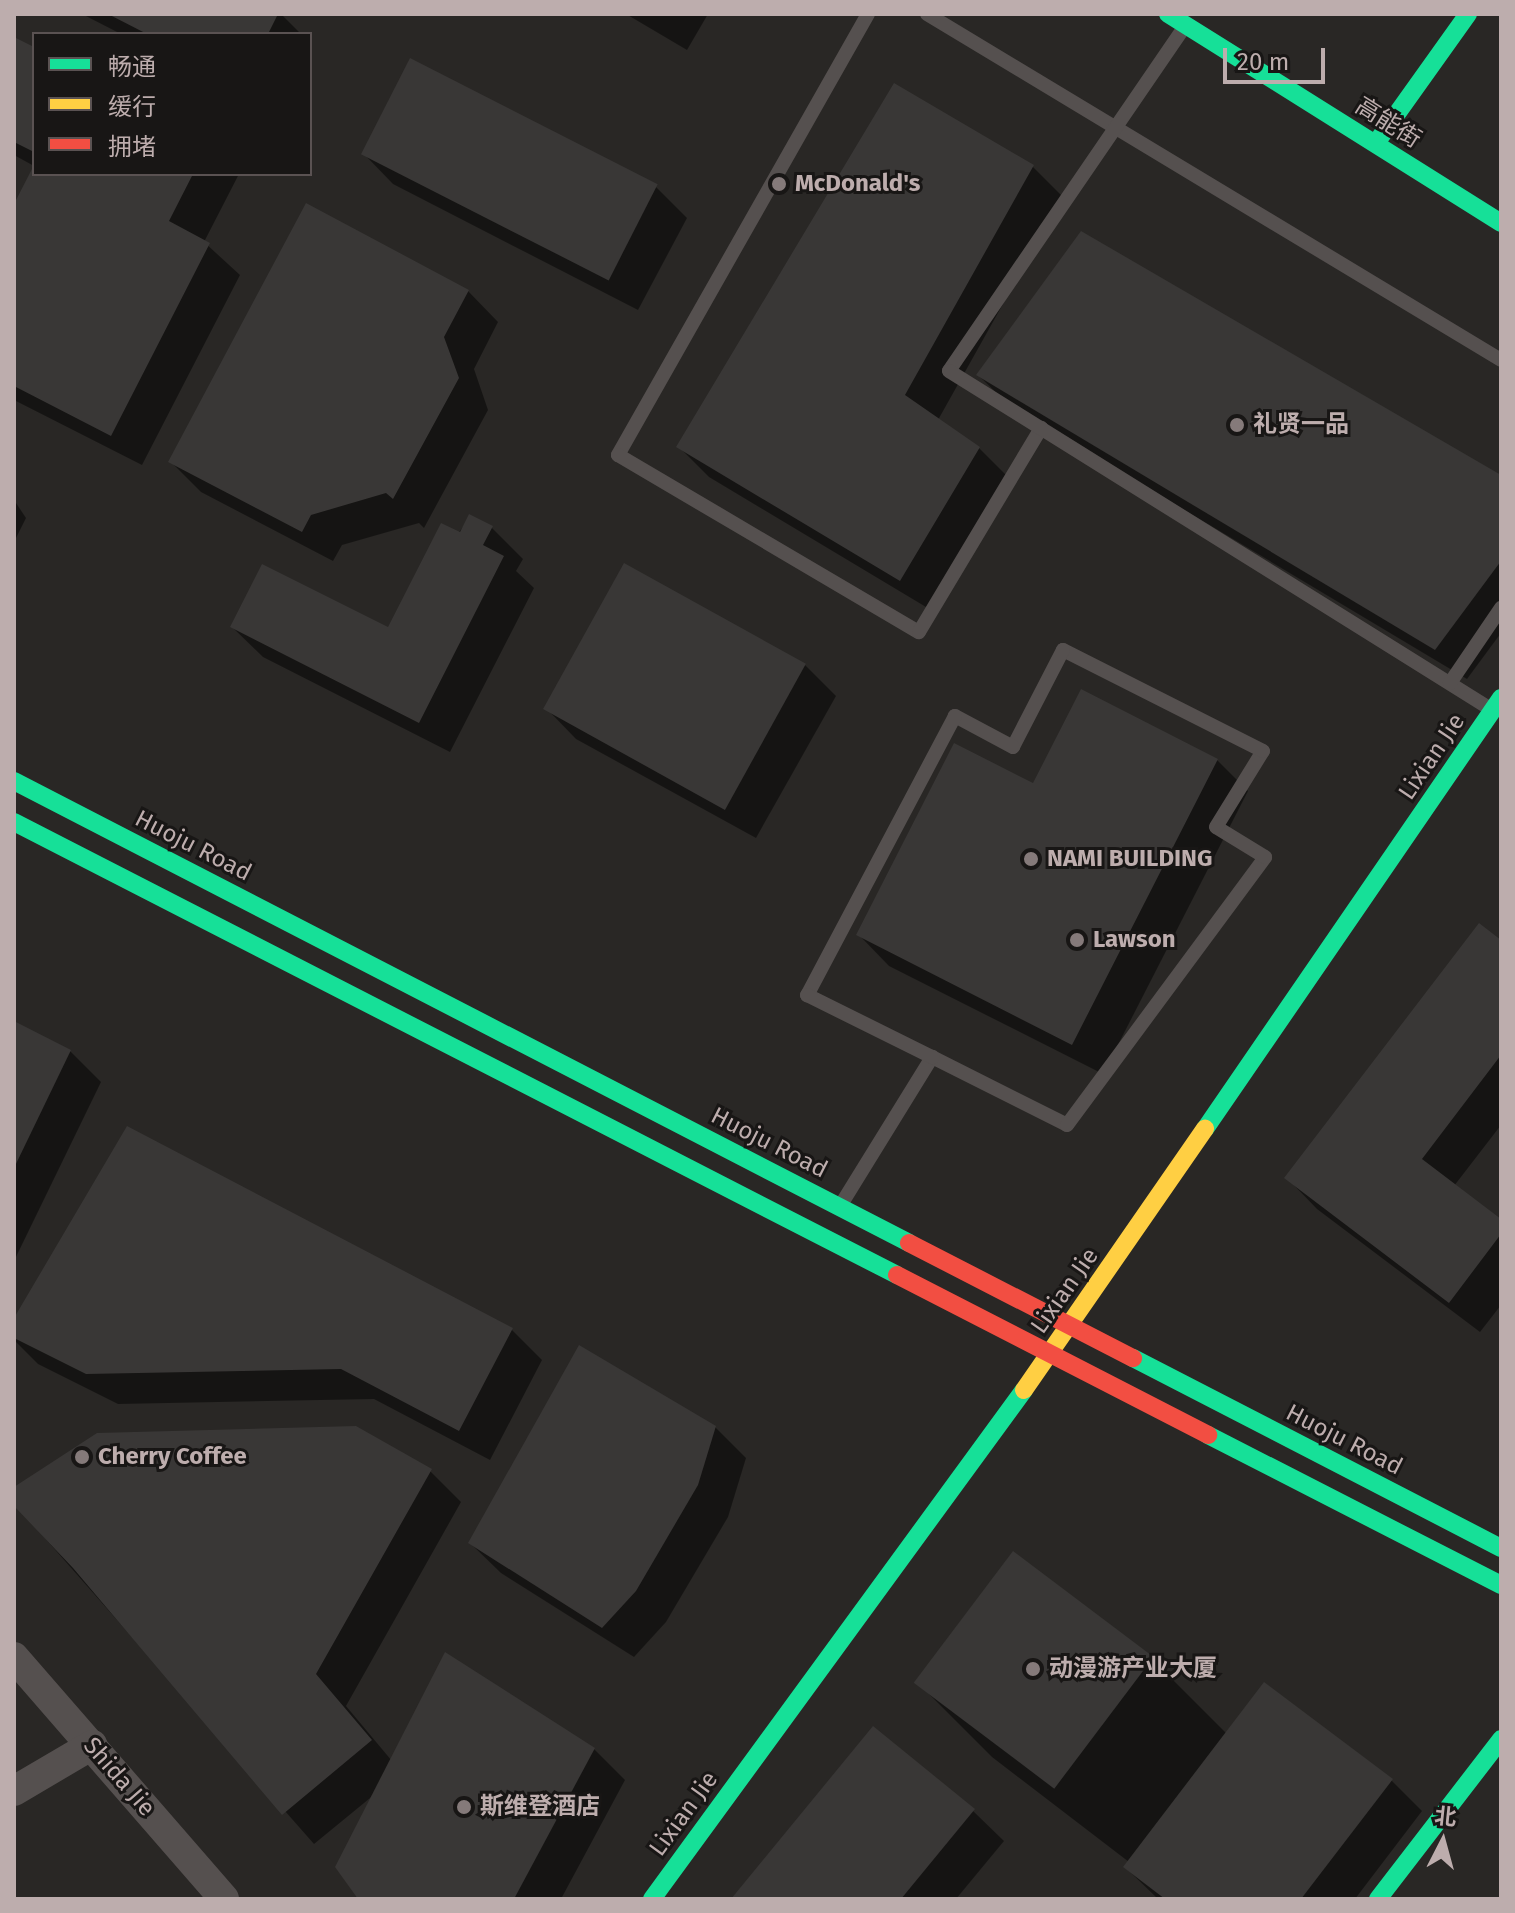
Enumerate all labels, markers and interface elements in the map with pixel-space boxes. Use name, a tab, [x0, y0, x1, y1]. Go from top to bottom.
legend	[32, 32, 312, 176]
scale bar	[1227, 32, 1329, 82]
text: 20 m	[1237, 48, 1289, 76]
text: 畅通	[108, 53, 156, 81]
street label: 高能街	[1350, 92, 1426, 154]
text: 缓行	[108, 93, 156, 121]
text: 拥堵	[108, 133, 156, 161]
place label: McDonald's	[795, 170, 920, 198]
marker: McDonald's	[770, 175, 788, 193]
place label: 礼贤一品	[1253, 411, 1349, 439]
marker: 礼贤一品	[1228, 416, 1246, 434]
street label: Lixian Jie	[1393, 708, 1471, 806]
street label: Huoju Road	[130, 804, 256, 888]
place label: NAMI BUILDING	[1047, 845, 1212, 873]
marker: NAMI BUILDING	[1022, 850, 1040, 868]
place label: Lawson	[1093, 926, 1176, 954]
marker: Lawson	[1068, 931, 1086, 949]
street label: Huoju Road	[706, 1101, 832, 1185]
street label: Lixian Jie	[1025, 1243, 1105, 1339]
street label: Huoju Road	[1281, 1398, 1407, 1482]
place label: Cherry Coffee	[98, 1443, 247, 1471]
marker: Cherry Coffee	[73, 1448, 91, 1466]
place label: 动漫游产业大厦	[1049, 1655, 1217, 1683]
marker: 动漫游产业大厦	[1024, 1660, 1042, 1678]
street label: Shida Jie	[77, 1732, 161, 1822]
street label: Lixian Jie	[644, 1766, 724, 1862]
place label: 斯维登酒店	[480, 1793, 600, 1821]
marker: 斯维登酒店	[455, 1798, 473, 1816]
north arrow	[1403, 1801, 1483, 1881]
text: 北	[1433, 1802, 1458, 1831]

